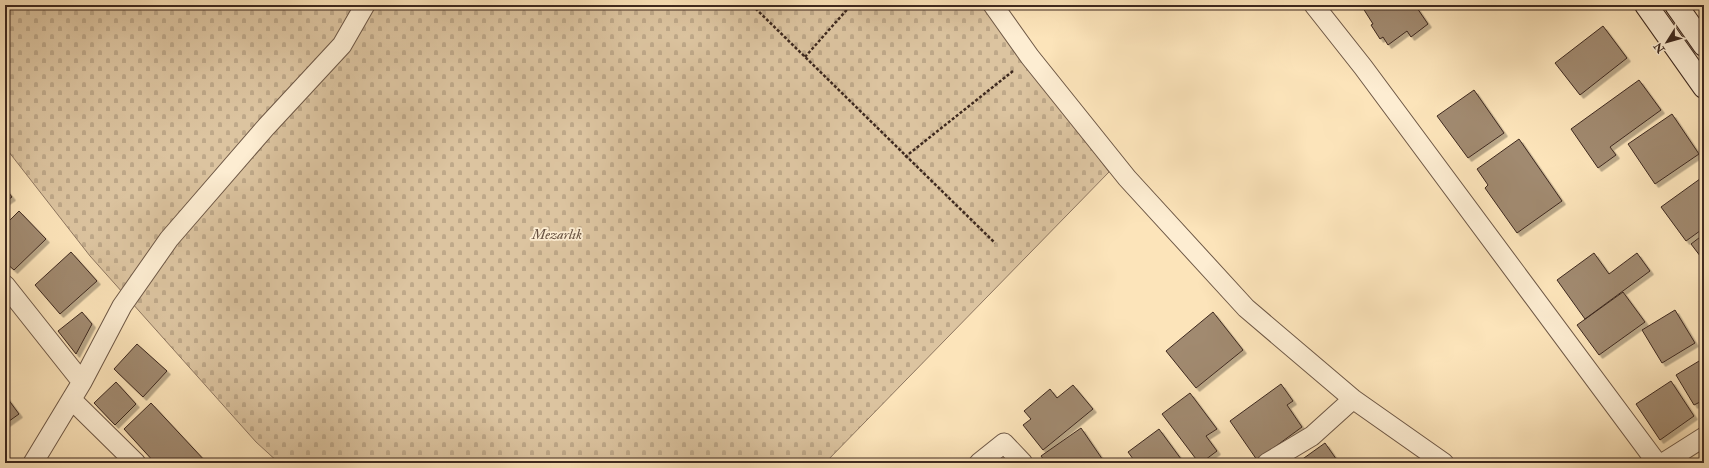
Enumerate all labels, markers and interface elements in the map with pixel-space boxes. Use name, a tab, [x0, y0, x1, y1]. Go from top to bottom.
north arrow	[1647, 22, 1687, 62]
text: N	[1651, 39, 1668, 56]
park label: Mezarlık	[531, 226, 582, 243]

